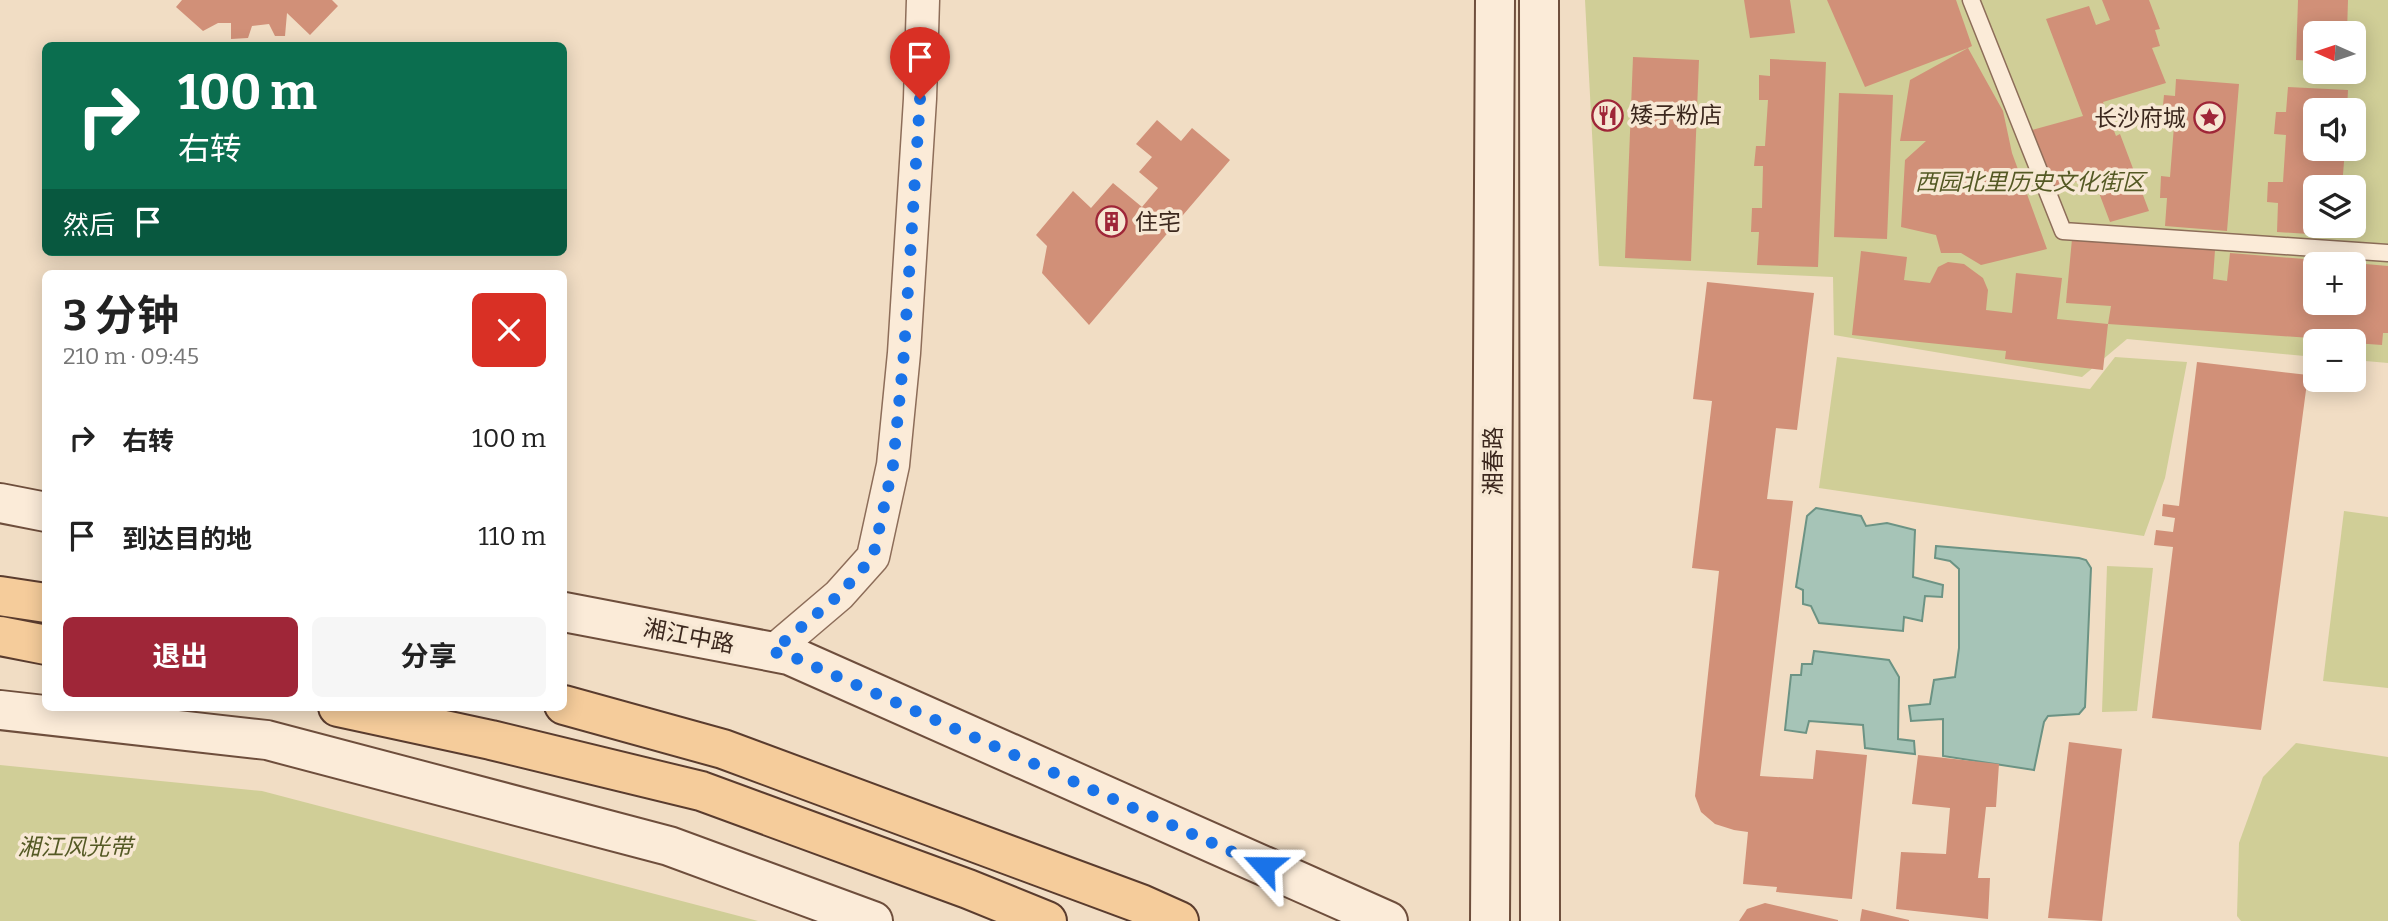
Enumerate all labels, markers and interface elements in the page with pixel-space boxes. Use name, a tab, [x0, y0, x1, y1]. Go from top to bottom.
north arrow	[2303, 21, 2366, 84]
map controls	[2303, 21, 2366, 392]
pin	[890, 27, 950, 99]
icon: arrive	[901, 38, 939, 76]
text: 100 m	[178, 63, 317, 122]
icon: right	[63, 70, 154, 161]
restaurant icon: 矮子粉店	[1590, 98, 1624, 132]
button: sound	[2303, 98, 2366, 161]
place label: 矮子粉店	[1630, 101, 1722, 129]
place icon: 长沙府城	[2192, 101, 2226, 135]
place label: 长沙府城	[2094, 104, 2186, 132]
text: 右转	[178, 130, 242, 168]
park label: 西园北里历史文化街区	[1915, 168, 2148, 196]
button: layers	[2303, 175, 2366, 238]
icon: arrive	[129, 203, 167, 241]
building icon: 住宅	[1095, 205, 1129, 239]
place label: 住宅	[1135, 208, 1181, 236]
text: 然后	[63, 210, 115, 241]
button: +	[2303, 252, 2366, 315]
text: 3 分钟	[63, 291, 179, 341]
button: close	[472, 293, 546, 367]
button: −	[2303, 329, 2366, 392]
text: 210 m · 09:45	[63, 342, 199, 370]
icon: right	[63, 419, 101, 457]
text: 100 m	[472, 423, 546, 454]
text: 右转	[122, 426, 174, 457]
street label: 湘春路	[1479, 427, 1507, 496]
icon: arrive	[63, 517, 101, 555]
text: 110 m	[478, 521, 546, 552]
text: 到达目的地	[122, 524, 252, 555]
street label: 湘江中路	[641, 613, 737, 659]
button: 退出	[63, 617, 298, 697]
button: 分享	[312, 617, 546, 697]
position arrow	[1227, 829, 1301, 903]
park label: 湘江风光带	[18, 833, 137, 861]

